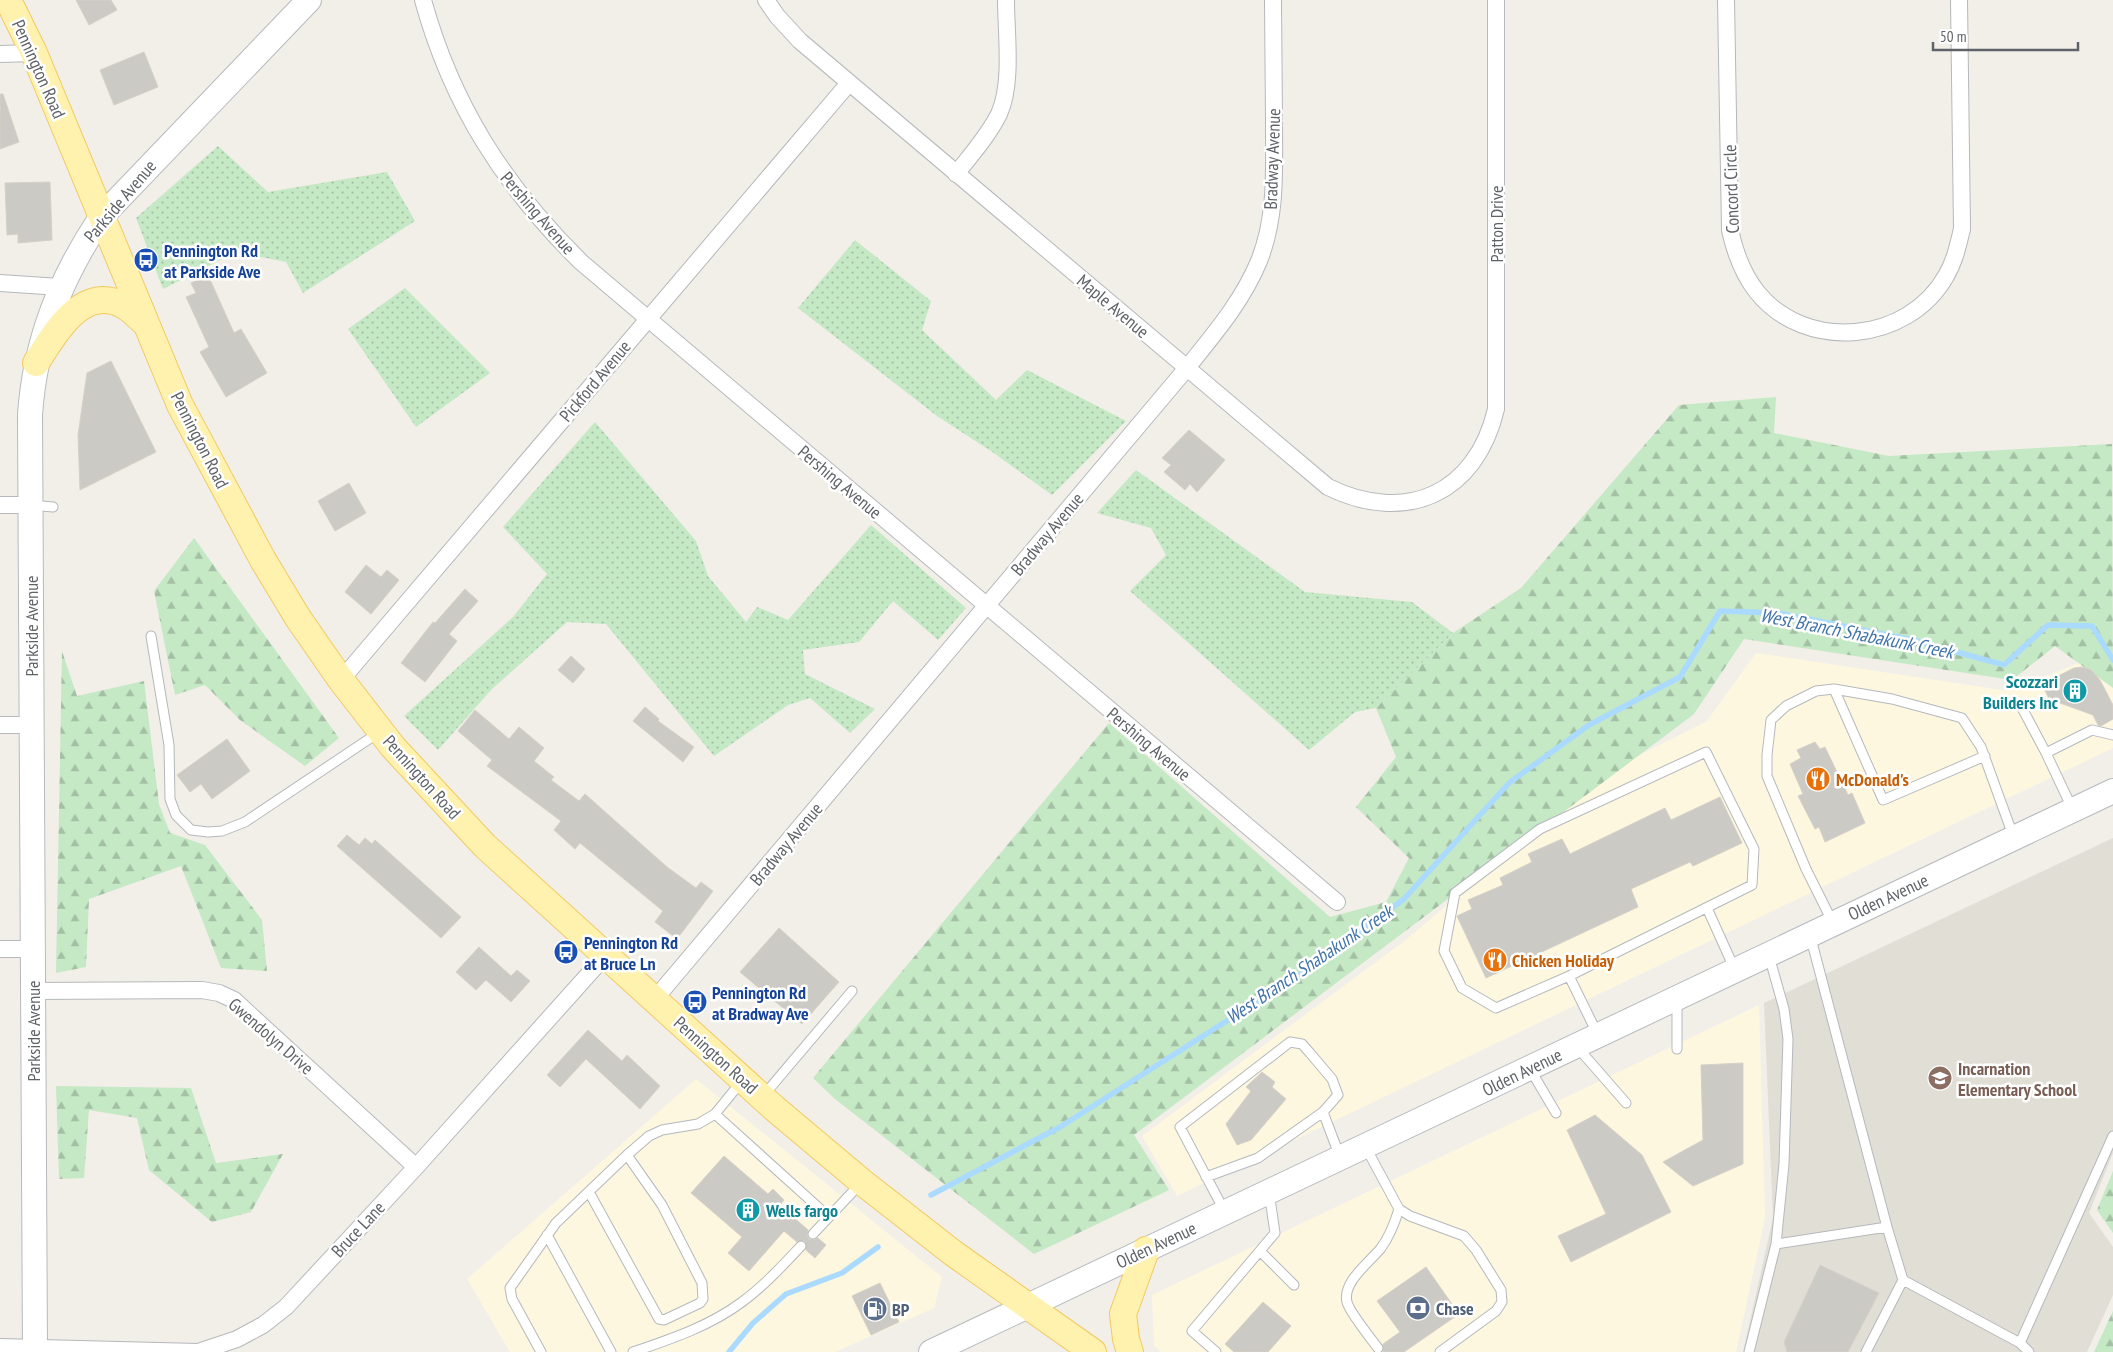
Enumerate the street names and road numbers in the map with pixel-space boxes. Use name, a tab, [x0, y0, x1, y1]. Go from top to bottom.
street label: Pennington Road	[7, 16, 71, 122]
street label: Bradway Avenue	[1259, 108, 1285, 210]
street label: Concord Circle	[1718, 144, 1744, 234]
street label: Parkside Avenue	[79, 155, 161, 247]
street label: Pershing Avenue	[496, 167, 580, 259]
street label: Patton Drive	[1485, 186, 1508, 262]
street label: Maple Avenue	[1072, 269, 1154, 343]
street label: Pickford Avenue	[554, 336, 636, 426]
street label: Pennington Road	[166, 388, 234, 492]
street label: Pershing Avenue	[793, 440, 887, 524]
street label: Bradway Avenue	[1006, 488, 1088, 580]
street label: Parkside Avenue	[20, 576, 43, 676]
street label: Pershing Avenue	[1102, 702, 1196, 786]
street label: Pennington Road	[378, 730, 466, 824]
street label: Bradway Avenue	[745, 798, 827, 890]
street label: Olden Avenue	[1844, 868, 1932, 926]
street label: Parkside Avenue	[22, 981, 45, 1081]
street label: Gwendolyn Drive	[224, 993, 318, 1079]
street label: Pennington Road	[669, 1011, 763, 1099]
street label: Olden Avenue	[1478, 1043, 1566, 1101]
street label: Bruce Lane	[326, 1196, 390, 1262]
street label: Olden Avenue	[1112, 1216, 1200, 1274]

